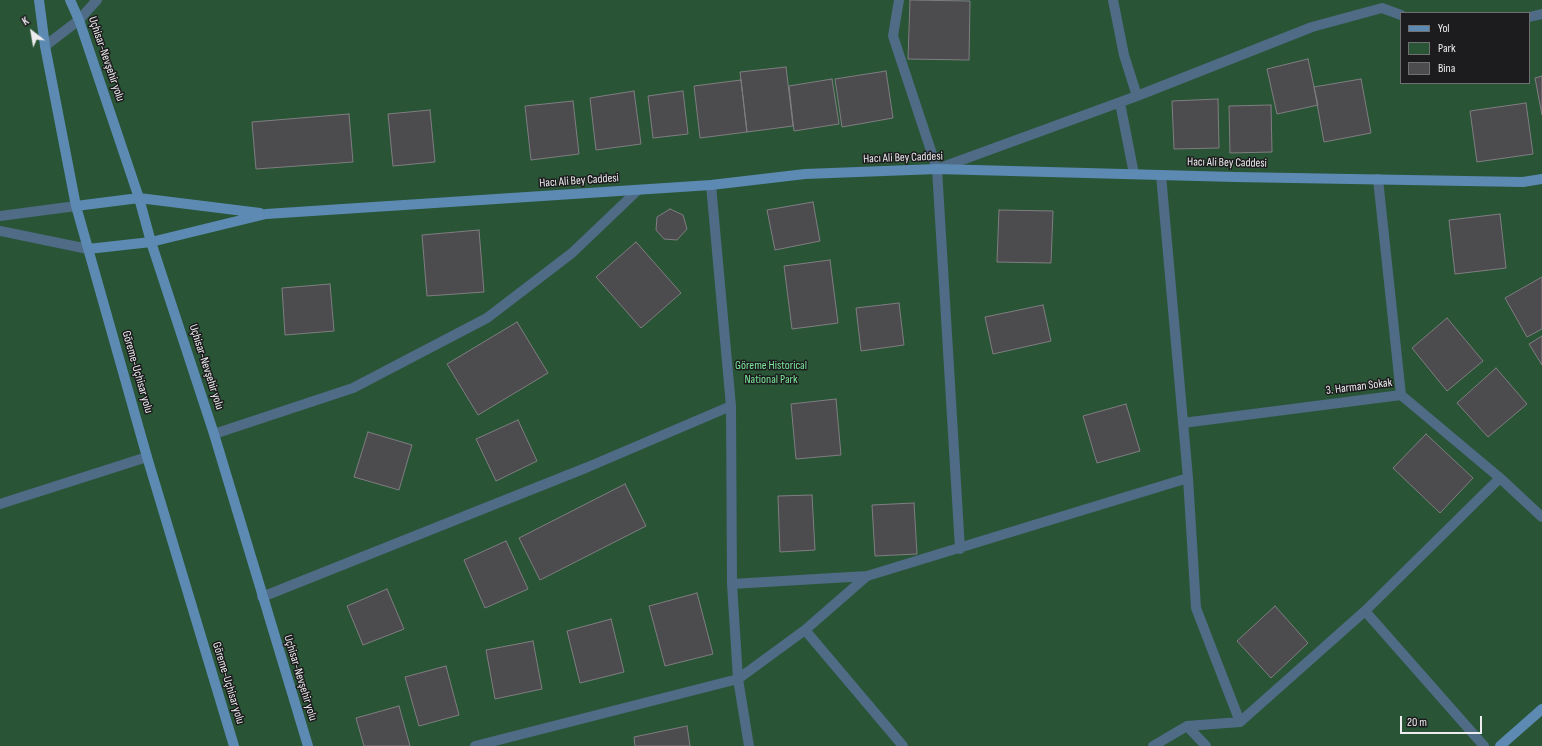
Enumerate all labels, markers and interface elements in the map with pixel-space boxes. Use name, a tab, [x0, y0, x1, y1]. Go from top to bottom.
north arrow	[12, 12, 52, 52]
legend	[1400, 12, 1530, 84]
text: K	[20, 14, 31, 28]
street label: Uçhisar-Nevşehir yolu	[85, 15, 127, 103]
text: Yol	[1438, 21, 1450, 36]
text: Park	[1438, 41, 1456, 56]
text: Bina	[1438, 61, 1455, 76]
street label: Hacı Ali Bey Caddesi	[863, 149, 943, 167]
street label: Hacı Ali Bey Caddesi	[1187, 155, 1267, 171]
street label: Hacı Ali Bey Caddesi	[539, 171, 619, 191]
street label: Uçhisar-Nevşehir yolu	[185, 322, 227, 412]
street label: Göreme-Uçhisar yolu	[118, 329, 156, 415]
park label: Göreme Historical National Park	[735, 359, 807, 387]
street label: 3. Harman Sokak	[1325, 376, 1393, 398]
street label: Uçhisar-Nevşehir yolu	[280, 633, 320, 723]
street label: Göreme-Uçhisar yolu	[209, 640, 247, 726]
scale bar	[1402, 708, 1484, 734]
text: 20 m	[1407, 715, 1427, 730]

